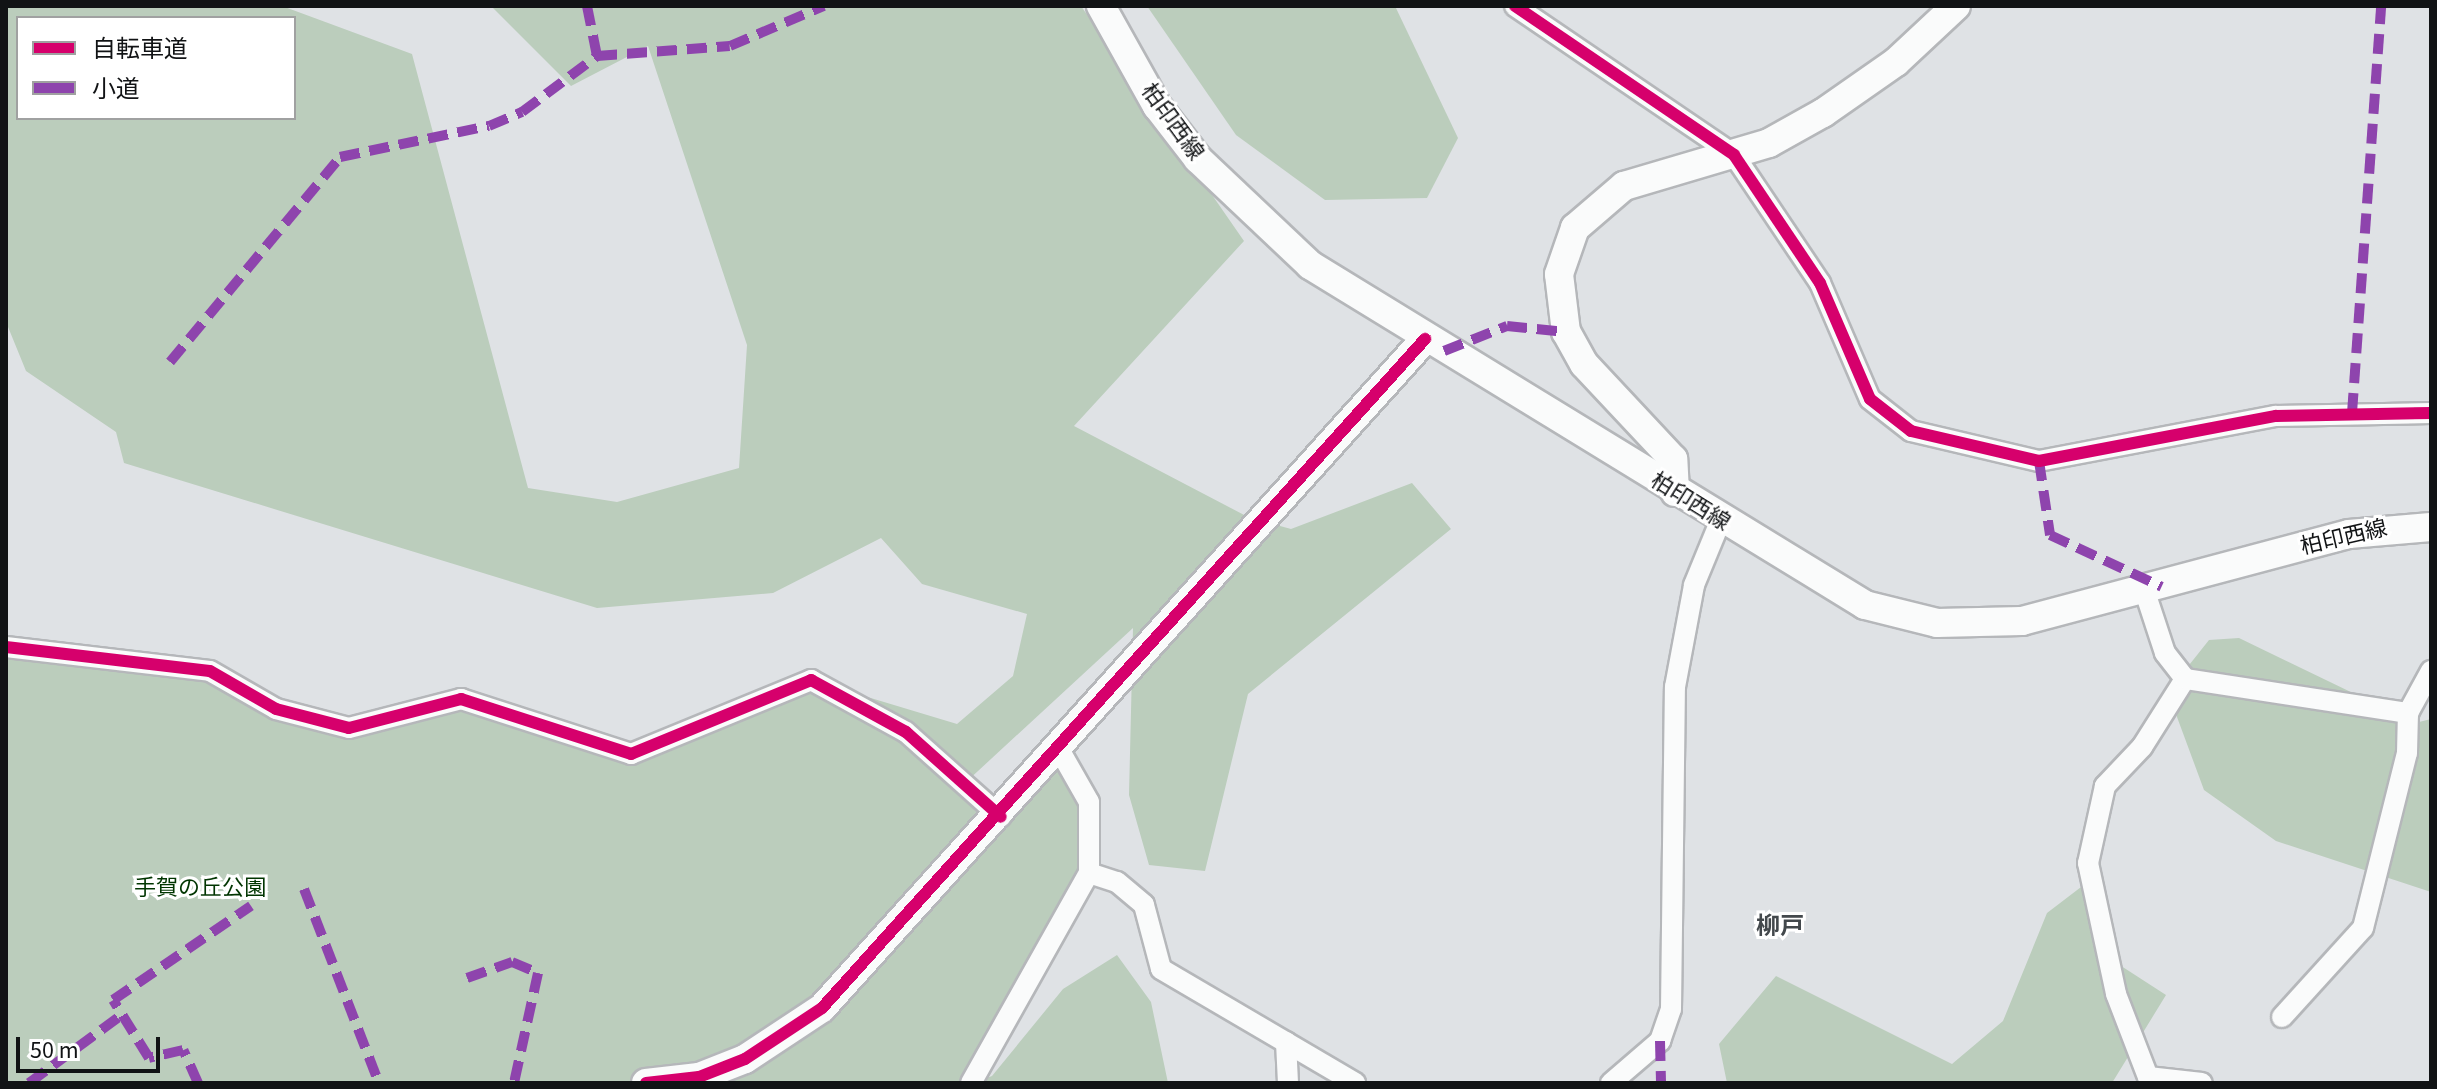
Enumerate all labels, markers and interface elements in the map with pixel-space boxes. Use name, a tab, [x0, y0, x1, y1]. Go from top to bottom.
legend	[16, 16, 296, 120]
text: 自転車道	[92, 32, 188, 67]
text: 小道	[92, 72, 140, 107]
street label: 柏印西線	[1135, 79, 1209, 165]
street label: 柏印西線	[1646, 467, 1734, 537]
street label: 柏印西線	[2298, 515, 2390, 561]
park label: 手賀の丘公園	[134, 876, 266, 902]
district label: 柳戸	[1756, 913, 1804, 941]
scale bar	[20, 1021, 164, 1071]
text: 50 m	[30, 1033, 79, 1068]

